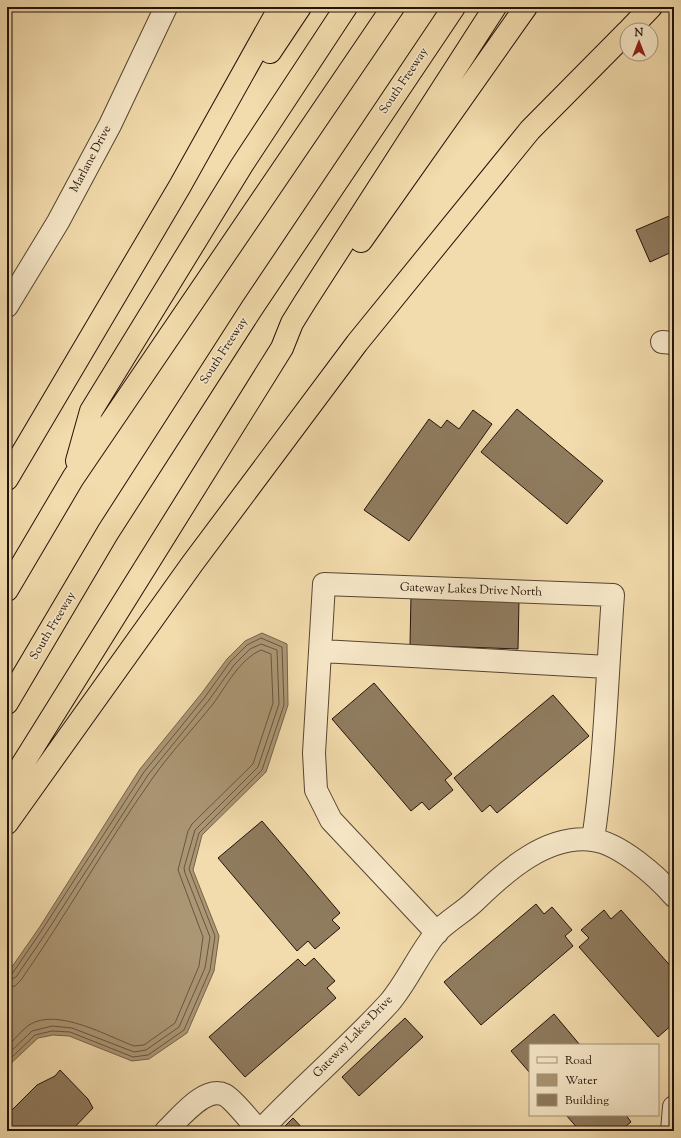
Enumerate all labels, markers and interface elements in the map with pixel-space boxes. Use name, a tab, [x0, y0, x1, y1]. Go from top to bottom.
north arrow	[619, 22, 659, 62]
text: N	[634, 25, 644, 41]
street label: South Freeway	[375, 44, 433, 118]
street label: Marlane Drive	[66, 122, 116, 196]
street label: South Freeway	[196, 314, 252, 388]
street label: Gateway Lakes Drive North	[399, 579, 543, 601]
street label: South Freeway	[26, 589, 80, 663]
street label: Gateway Lakes Drive	[309, 991, 397, 1082]
legend	[529, 1044, 659, 1116]
text: Road	[565, 1052, 592, 1070]
text: Water	[565, 1072, 598, 1090]
text: Building	[565, 1092, 609, 1110]

